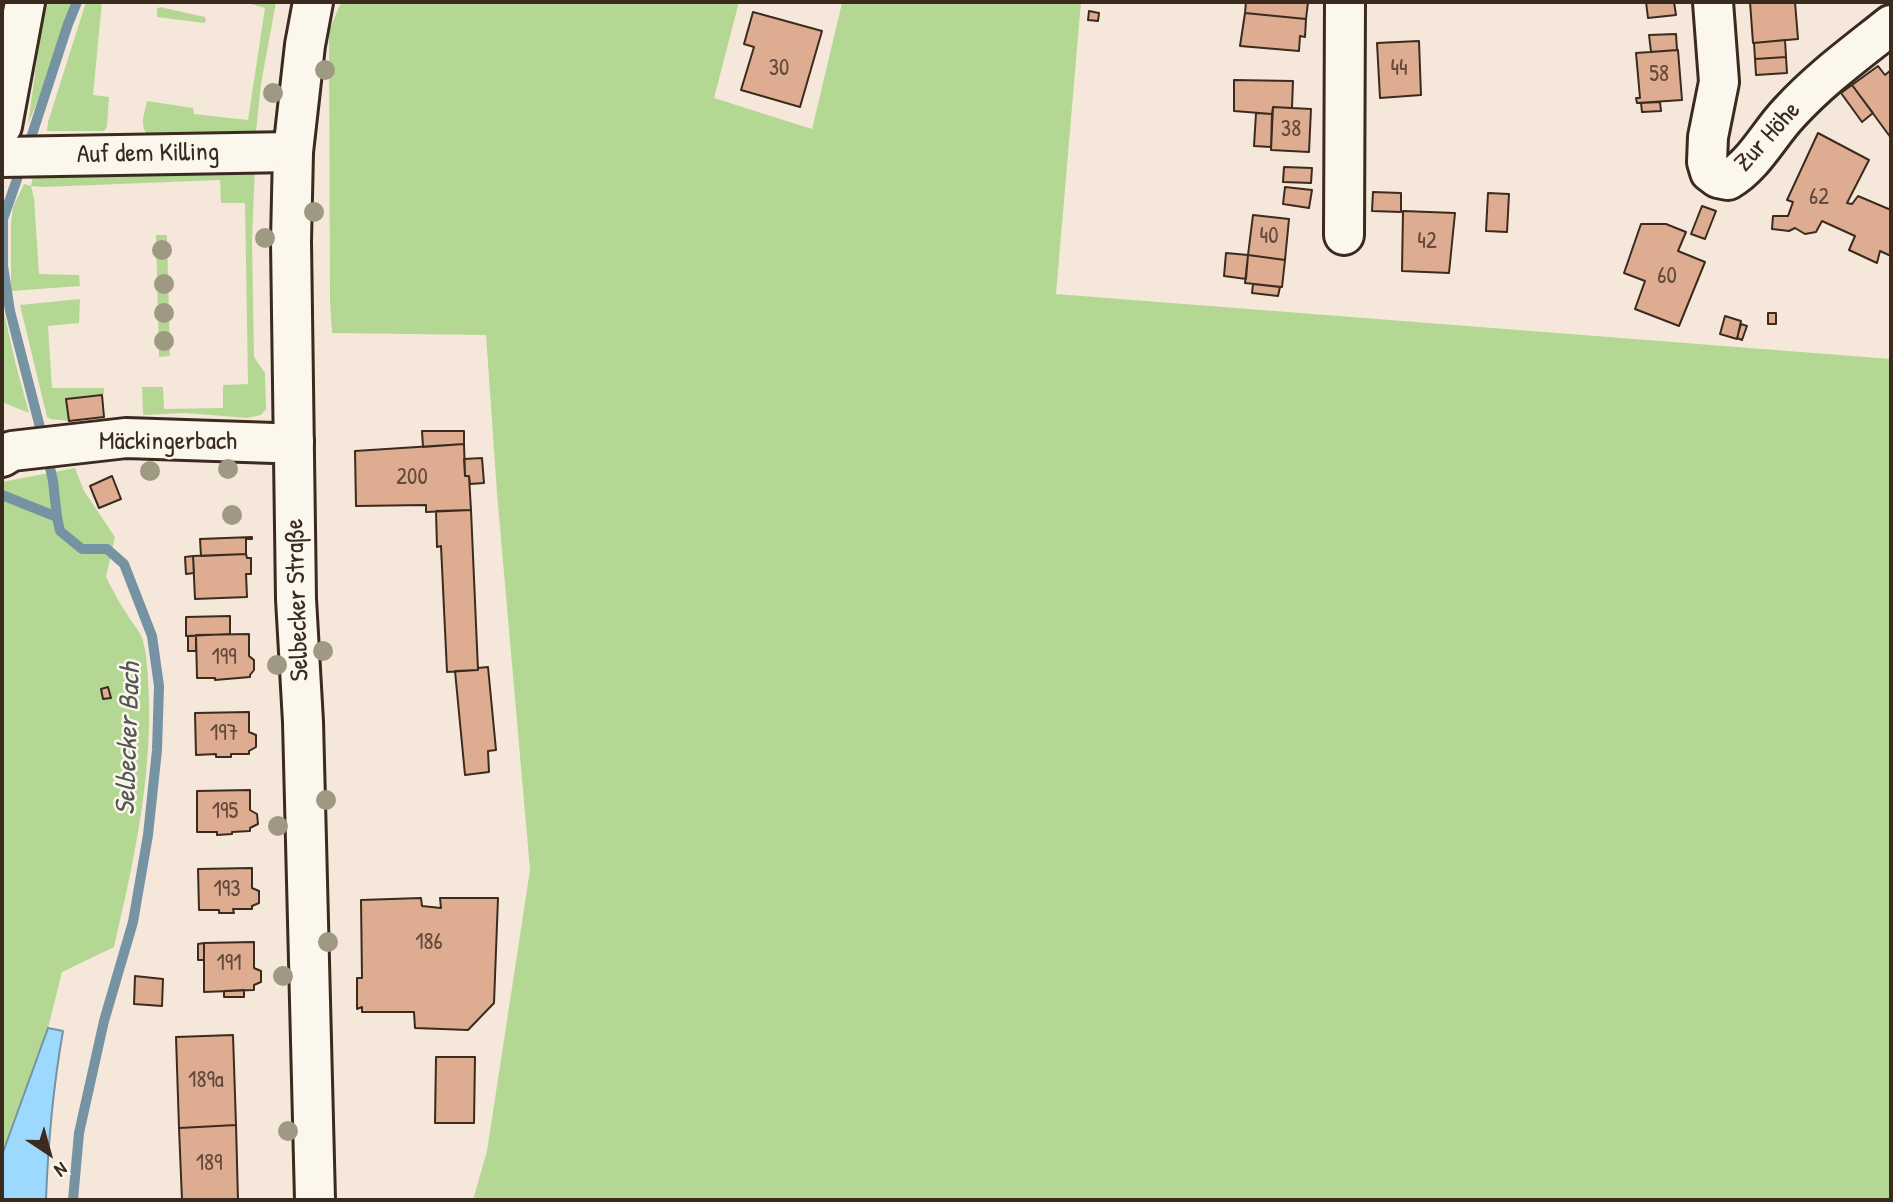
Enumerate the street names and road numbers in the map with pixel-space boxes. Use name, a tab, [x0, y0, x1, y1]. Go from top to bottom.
street label: Zur Höhe	[1728, 96, 1808, 178]
street label: Auf dem Killing	[77, 137, 219, 171]
street label: Mäckingerbach	[99, 426, 237, 458]
street label: Selbecker Straße	[280, 518, 316, 682]

